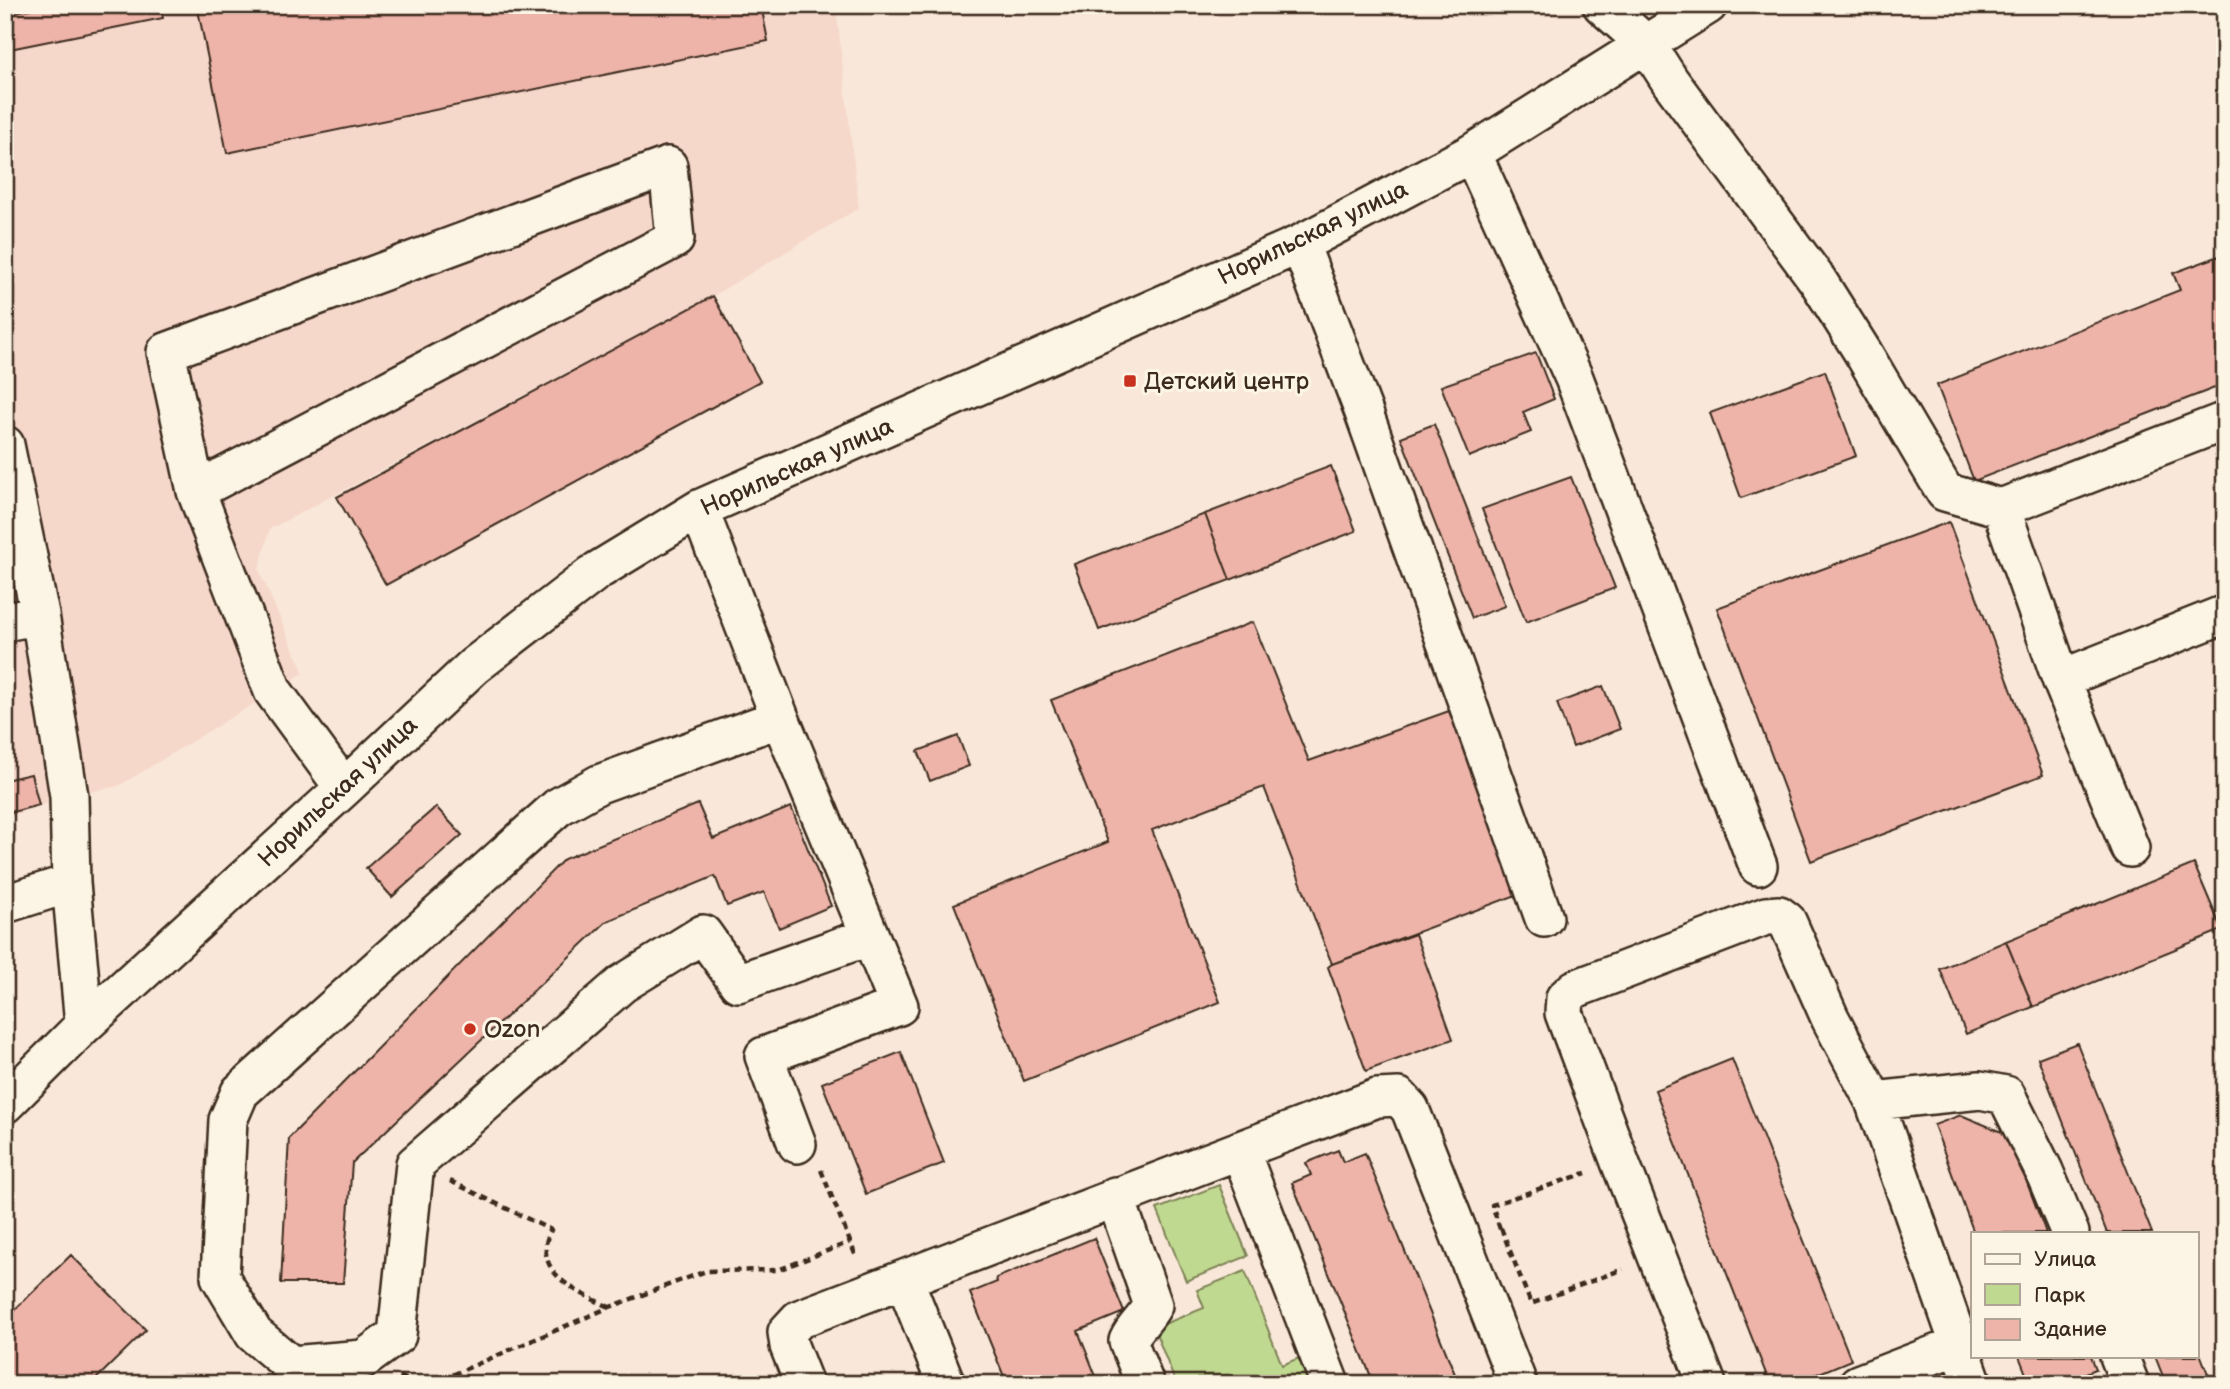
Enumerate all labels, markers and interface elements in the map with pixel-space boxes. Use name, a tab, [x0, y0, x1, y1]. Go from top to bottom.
street label: Норильская улица	[1213, 175, 1413, 291]
place label: Детский центр	[1144, 367, 1309, 396]
marker: Детский центр	[1122, 373, 1138, 389]
street label: Норильская улица	[696, 412, 898, 522]
street label: Норильская улица	[252, 711, 424, 873]
place label: Ozon	[484, 1015, 540, 1044]
marker: Ozon	[462, 1021, 478, 1037]
legend	[1971, 1232, 2198, 1358]
text: Улица	[2034, 1247, 2097, 1272]
text: Парк	[2034, 1283, 2085, 1308]
text: Здание	[2034, 1317, 2107, 1342]

